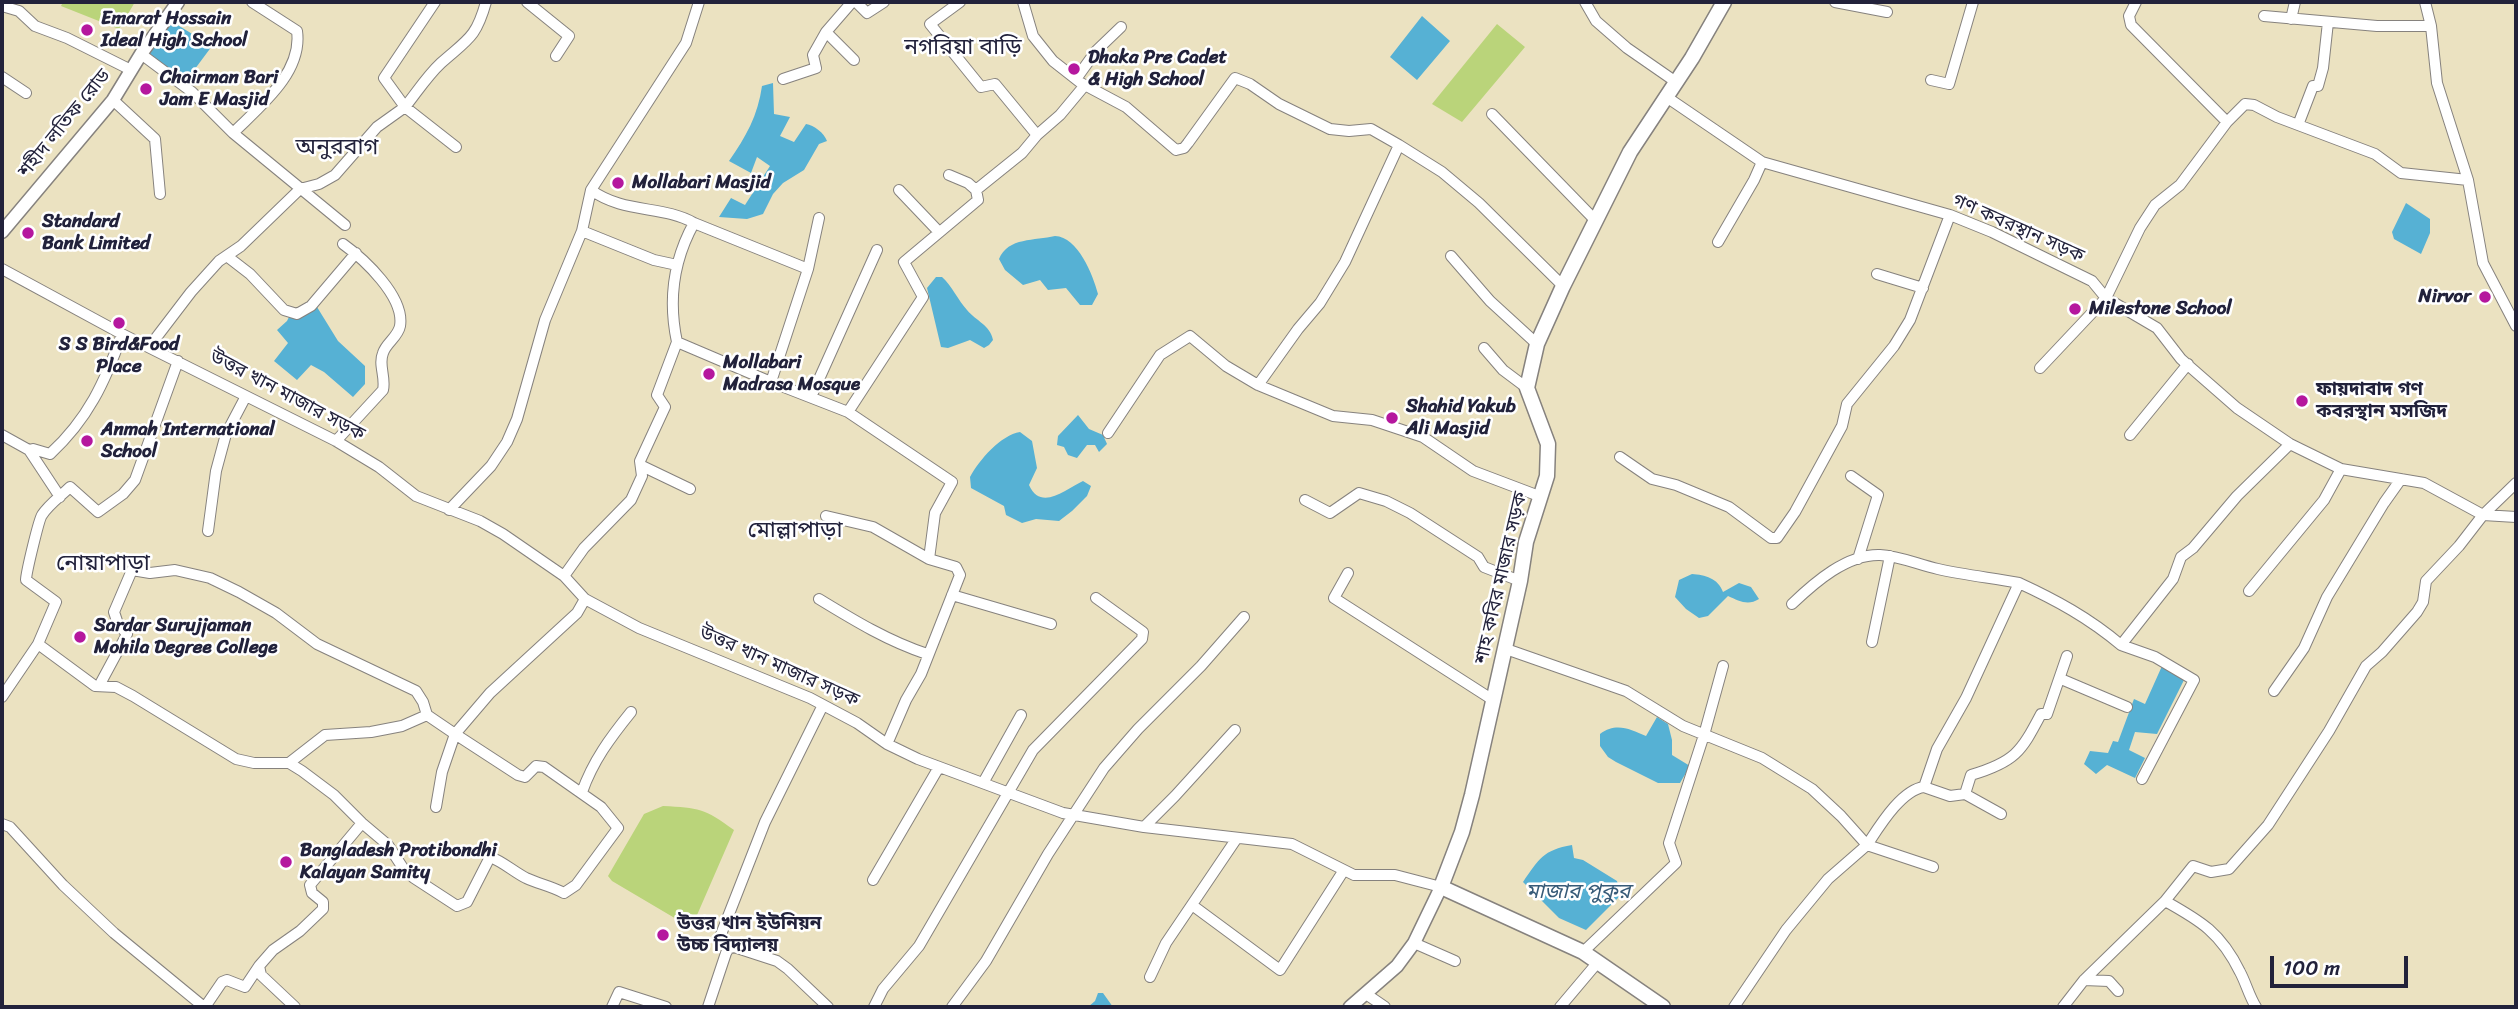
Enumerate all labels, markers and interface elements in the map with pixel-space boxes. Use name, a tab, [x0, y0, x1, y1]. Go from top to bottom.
place label: Emarat Hossain Ideal High School	[101, 8, 247, 52]
marker: Emarat Hossain Ideal High School	[79, 22, 95, 38]
district label: নগরিয়া বাড়ি	[904, 34, 1022, 62]
place label: Dhaka Pre Cadet & High School	[1088, 47, 1227, 91]
marker: Dhaka Pre Cadet & High School	[1066, 61, 1082, 77]
street label: শহীদ লতিফ রোড	[14, 65, 116, 183]
place label: Chairman Bari Jam E Masjid	[160, 67, 278, 111]
marker: Chairman Bari Jam E Masjid	[138, 81, 154, 97]
district label: অনুরবাগ	[296, 134, 378, 162]
place label: Mollabari Masjid	[632, 172, 770, 194]
marker: Mollabari Masjid	[610, 175, 626, 191]
street label: গণ কবরস্থান সড়ক	[1949, 190, 2087, 268]
place label: Standard Bank Limited	[42, 211, 150, 255]
marker: Standard Bank Limited	[20, 225, 36, 241]
place label: Nirvor	[2419, 286, 2471, 308]
marker: Nirvor	[2477, 289, 2493, 305]
place label: Milestone School	[2089, 298, 2232, 320]
marker: Milestone School	[2067, 301, 2083, 317]
marker: S S Bird&Food Place	[111, 315, 127, 331]
place label: S S Bird&Food Place	[59, 334, 179, 378]
street label: উত্তর খান মাজার সড়ক	[206, 345, 368, 447]
place label: Mollabari Madrasa Mosque	[723, 352, 860, 396]
marker: Mollabari Madrasa Mosque	[701, 366, 717, 382]
place label: ফায়দাবাদ গণ কবরস্থান মসজিদ	[2316, 379, 2447, 423]
marker: ফায়দাবাদ গণ কবরস্থান মসজিদ	[2294, 393, 2310, 409]
place label: Shahid Yakub Ali Masjid	[1406, 396, 1516, 440]
marker: Shahid Yakub Ali Masjid	[1384, 410, 1400, 426]
place label: Anmah International School	[101, 419, 275, 463]
marker: Anmah International School	[79, 433, 95, 449]
street label: শাহ কবির মাজার সড়ক	[1471, 490, 1533, 666]
district label: মোল্লাপাড়া	[747, 517, 843, 545]
district label: নোয়াপাড়া	[56, 550, 150, 578]
place label: Sardar Surujjaman Mohila Degree College	[94, 615, 277, 659]
street label: উত্তর খান মাজার সড়ক	[696, 622, 862, 712]
marker: Sardar Surujjaman Mohila Degree College	[72, 629, 88, 645]
place label: Bangladesh Protibondhi Kalayan Samity	[300, 840, 497, 884]
marker: Bangladesh Protibondhi Kalayan Samity	[278, 854, 294, 870]
water label: মাজার পুকুর	[1526, 880, 1630, 906]
place label: উত্তর খান ইউনিয়ন উচ্চ বিদ্যালয়	[677, 913, 822, 957]
marker: উত্তর খান ইউনিয়ন উচ্চ বিদ্যালয়	[655, 927, 671, 943]
scale bar	[2273, 942, 2411, 986]
text: 100 m	[2283, 949, 2340, 987]

